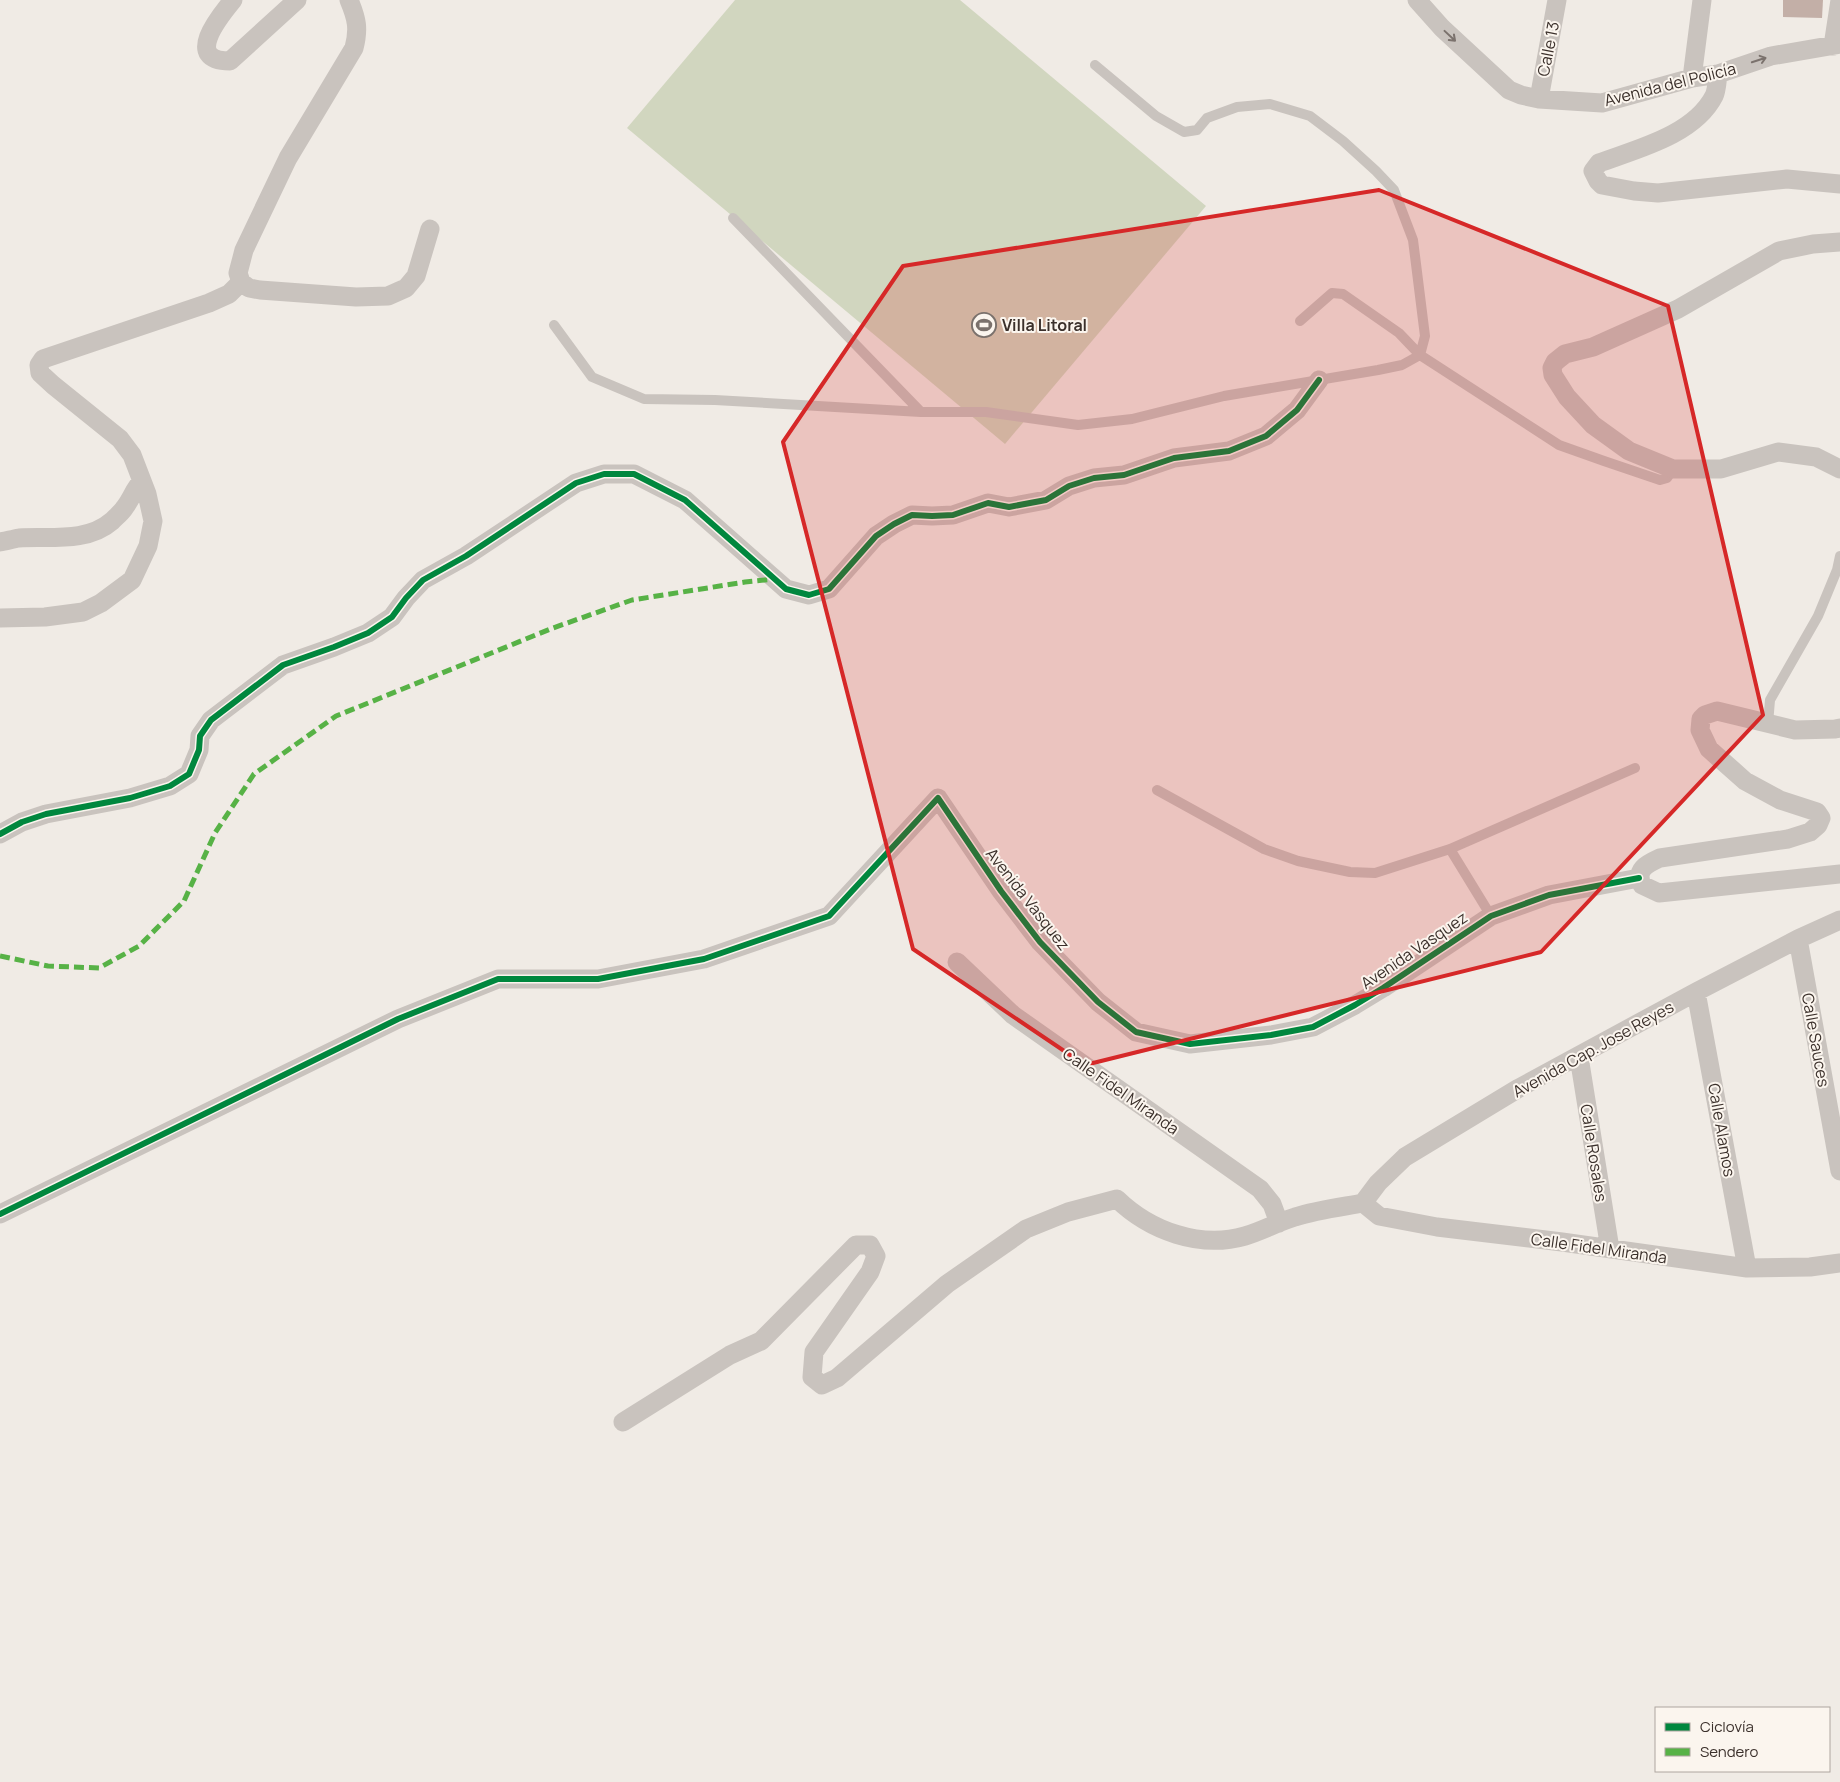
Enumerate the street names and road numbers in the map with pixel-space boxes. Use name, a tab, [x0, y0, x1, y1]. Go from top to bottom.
street label: Calle 13	[1532, 20, 1564, 78]
street label: Avenida del Policía	[1602, 57, 1738, 111]
street label: Avenida Vasquez	[981, 843, 1075, 955]
street label: Avenida Vasquez	[1356, 906, 1472, 994]
street label: Calle Sauces	[1797, 991, 1835, 1089]
street label: Avenida Cap. Jose Reyes	[1509, 996, 1677, 1102]
street label: Calle Fidel Miranda	[1058, 1043, 1184, 1139]
street label: Calle Alamos	[1703, 1082, 1741, 1178]
street label: Calle Rosales	[1575, 1103, 1613, 1203]
street label: Calle Fidel Miranda	[1530, 1228, 1668, 1268]

